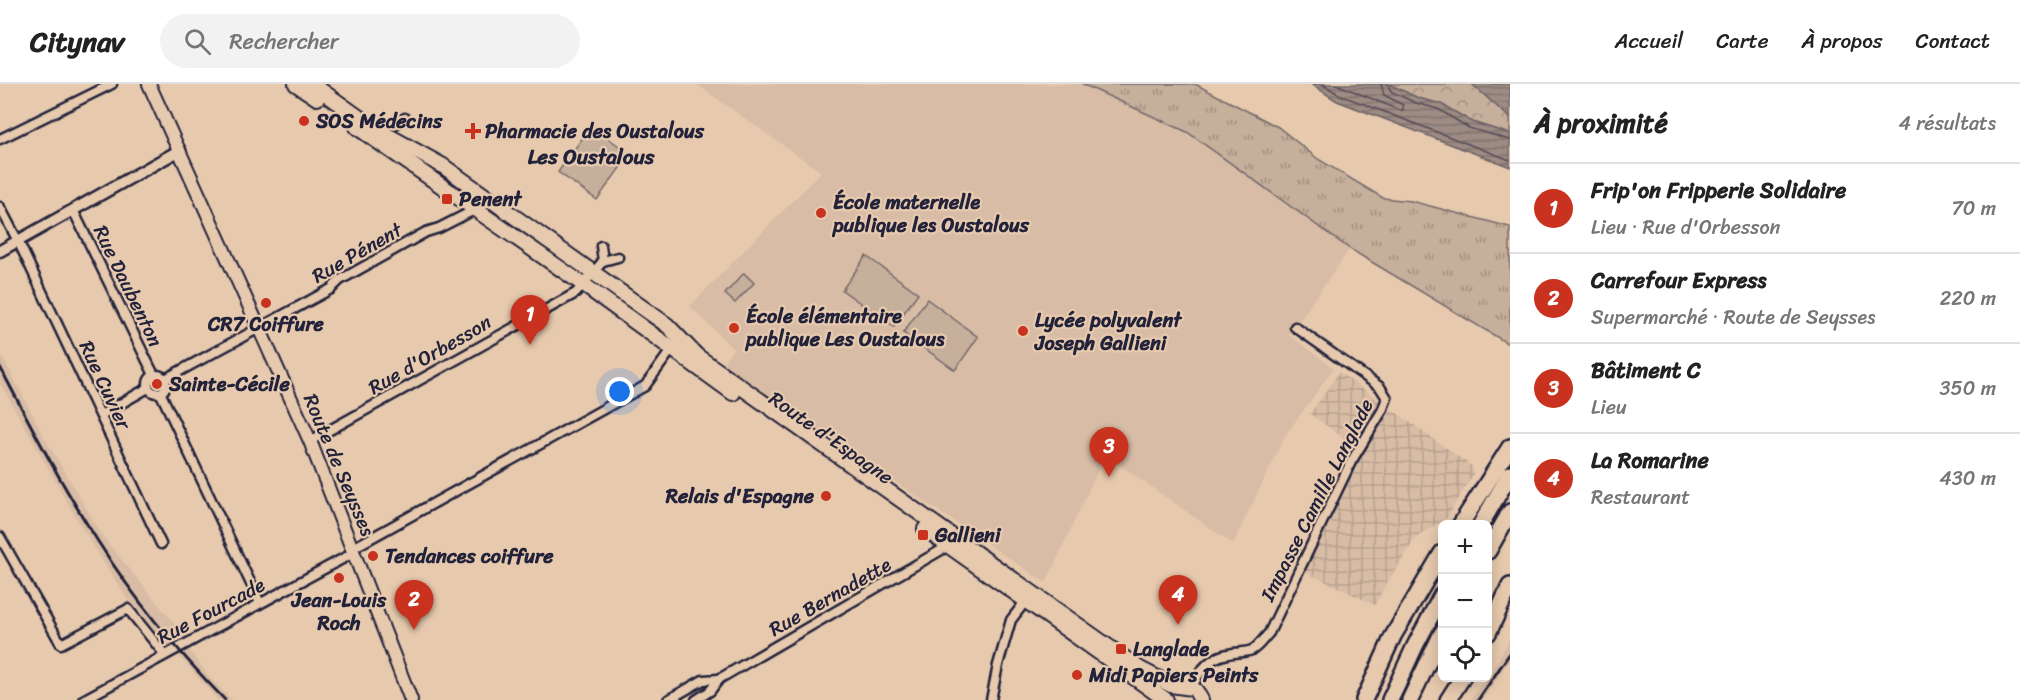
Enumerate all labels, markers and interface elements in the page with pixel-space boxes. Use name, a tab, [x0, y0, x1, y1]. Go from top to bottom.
search box	[160, 14, 580, 68]
text: Citynav	[30, 17, 124, 66]
text: Rechercher	[229, 22, 339, 61]
text: Accueil	[1615, 22, 1683, 60]
text: Carte	[1716, 22, 1769, 60]
text: À propos	[1802, 22, 1883, 60]
text: Contact	[1916, 22, 1990, 60]
icon: search	[181, 25, 214, 58]
text: À proximité	[1534, 100, 1668, 146]
place label: SOS Médecins	[315, 104, 443, 139]
text: 4 résultats	[1898, 106, 1996, 141]
marker: SOS Médecins	[297, 114, 311, 128]
place label: Pharmacie des Oustalous	[485, 114, 705, 149]
marker: Pharmacie des Oustalous	[466, 124, 480, 138]
district label: Les Oustalous	[528, 138, 655, 176]
text: Frip'on Fripperie Solidaire	[1591, 171, 1846, 210]
place label: Penent	[459, 182, 523, 217]
place label: École maternelle publique les Oustalous	[831, 185, 1030, 243]
text: 1	[1549, 191, 1558, 226]
text: 70 m	[1951, 191, 1996, 226]
marker: Penent	[440, 192, 454, 206]
marker: École maternelle publique les Oustalous	[814, 206, 828, 220]
text: Lieu · Rue d'Orbesson	[1591, 210, 1780, 245]
street label: Rue Pénent	[305, 212, 410, 293]
street label: Rue Daubenton	[83, 219, 173, 353]
text: Carrefour Express	[1591, 261, 1767, 300]
text: 2	[1548, 281, 1559, 316]
text: 220 m	[1940, 281, 1996, 316]
marker: CR7 Coiffure	[259, 296, 273, 310]
pin: 1	[510, 296, 550, 345]
place label: École élémentaire publique Les Oustalous	[744, 299, 945, 357]
text: Supermarché · Route de Seysses	[1591, 300, 1875, 335]
place label: Lycée polyvalent Joseph Gallieni	[1034, 303, 1183, 361]
street label: Rue d'Orbesson	[362, 305, 499, 405]
place label: CR7 Coiffure	[207, 307, 325, 342]
marker: École élémentaire publique Les Oustalous	[727, 321, 741, 335]
marker: Lycée polyvalent Joseph Gallieni	[1016, 324, 1030, 338]
street label: Rue Cuvier	[69, 335, 142, 437]
text: Bâtiment C	[1591, 351, 1701, 390]
place label: Sainte-Cécile	[168, 367, 291, 402]
text: 3	[1548, 371, 1559, 406]
text: 350 m	[1940, 371, 1996, 406]
marker: Sainte-Cécile	[150, 377, 164, 391]
your location	[605, 377, 634, 406]
street label: Route d'Espagne	[761, 382, 901, 494]
street label: Route de Seysses	[293, 388, 385, 542]
text: Lieu	[1591, 390, 1627, 425]
street label: Impasse Camille Langlade	[1250, 392, 1383, 609]
pin: 3	[1090, 428, 1128, 477]
text: La Romarine	[1591, 441, 1709, 480]
text: 4	[1547, 461, 1560, 496]
text: 430 m	[1939, 461, 1996, 496]
place label: Relais d'Espagne	[665, 479, 815, 514]
text: Restaurant	[1591, 480, 1690, 515]
marker: Relais d'Espagne	[819, 489, 833, 503]
place label: Gallieni	[934, 518, 1002, 553]
map controls	[1438, 520, 1492, 682]
button: +	[1438, 520, 1492, 574]
marker: Gallieni	[916, 528, 930, 542]
place label: Tendances coiffure	[385, 539, 554, 574]
street label: Rue Bernadette	[762, 547, 898, 646]
marker: Tendances coiffure	[366, 549, 380, 563]
street label: Rue Fourcade	[151, 568, 272, 654]
marker: Jean-Louis Roch	[332, 571, 346, 585]
button: −	[1438, 574, 1492, 628]
pin: 4	[1158, 576, 1198, 625]
pin: 2	[394, 580, 434, 630]
place label: Jean-Louis Roch	[291, 583, 387, 641]
button: locate	[1438, 628, 1492, 682]
place label: Langlade	[1133, 632, 1209, 667]
marker: Langlade	[1114, 642, 1128, 656]
place label: Midi Papiers Peints	[1088, 658, 1259, 693]
marker: Midi Papiers Peints	[1070, 668, 1084, 682]

